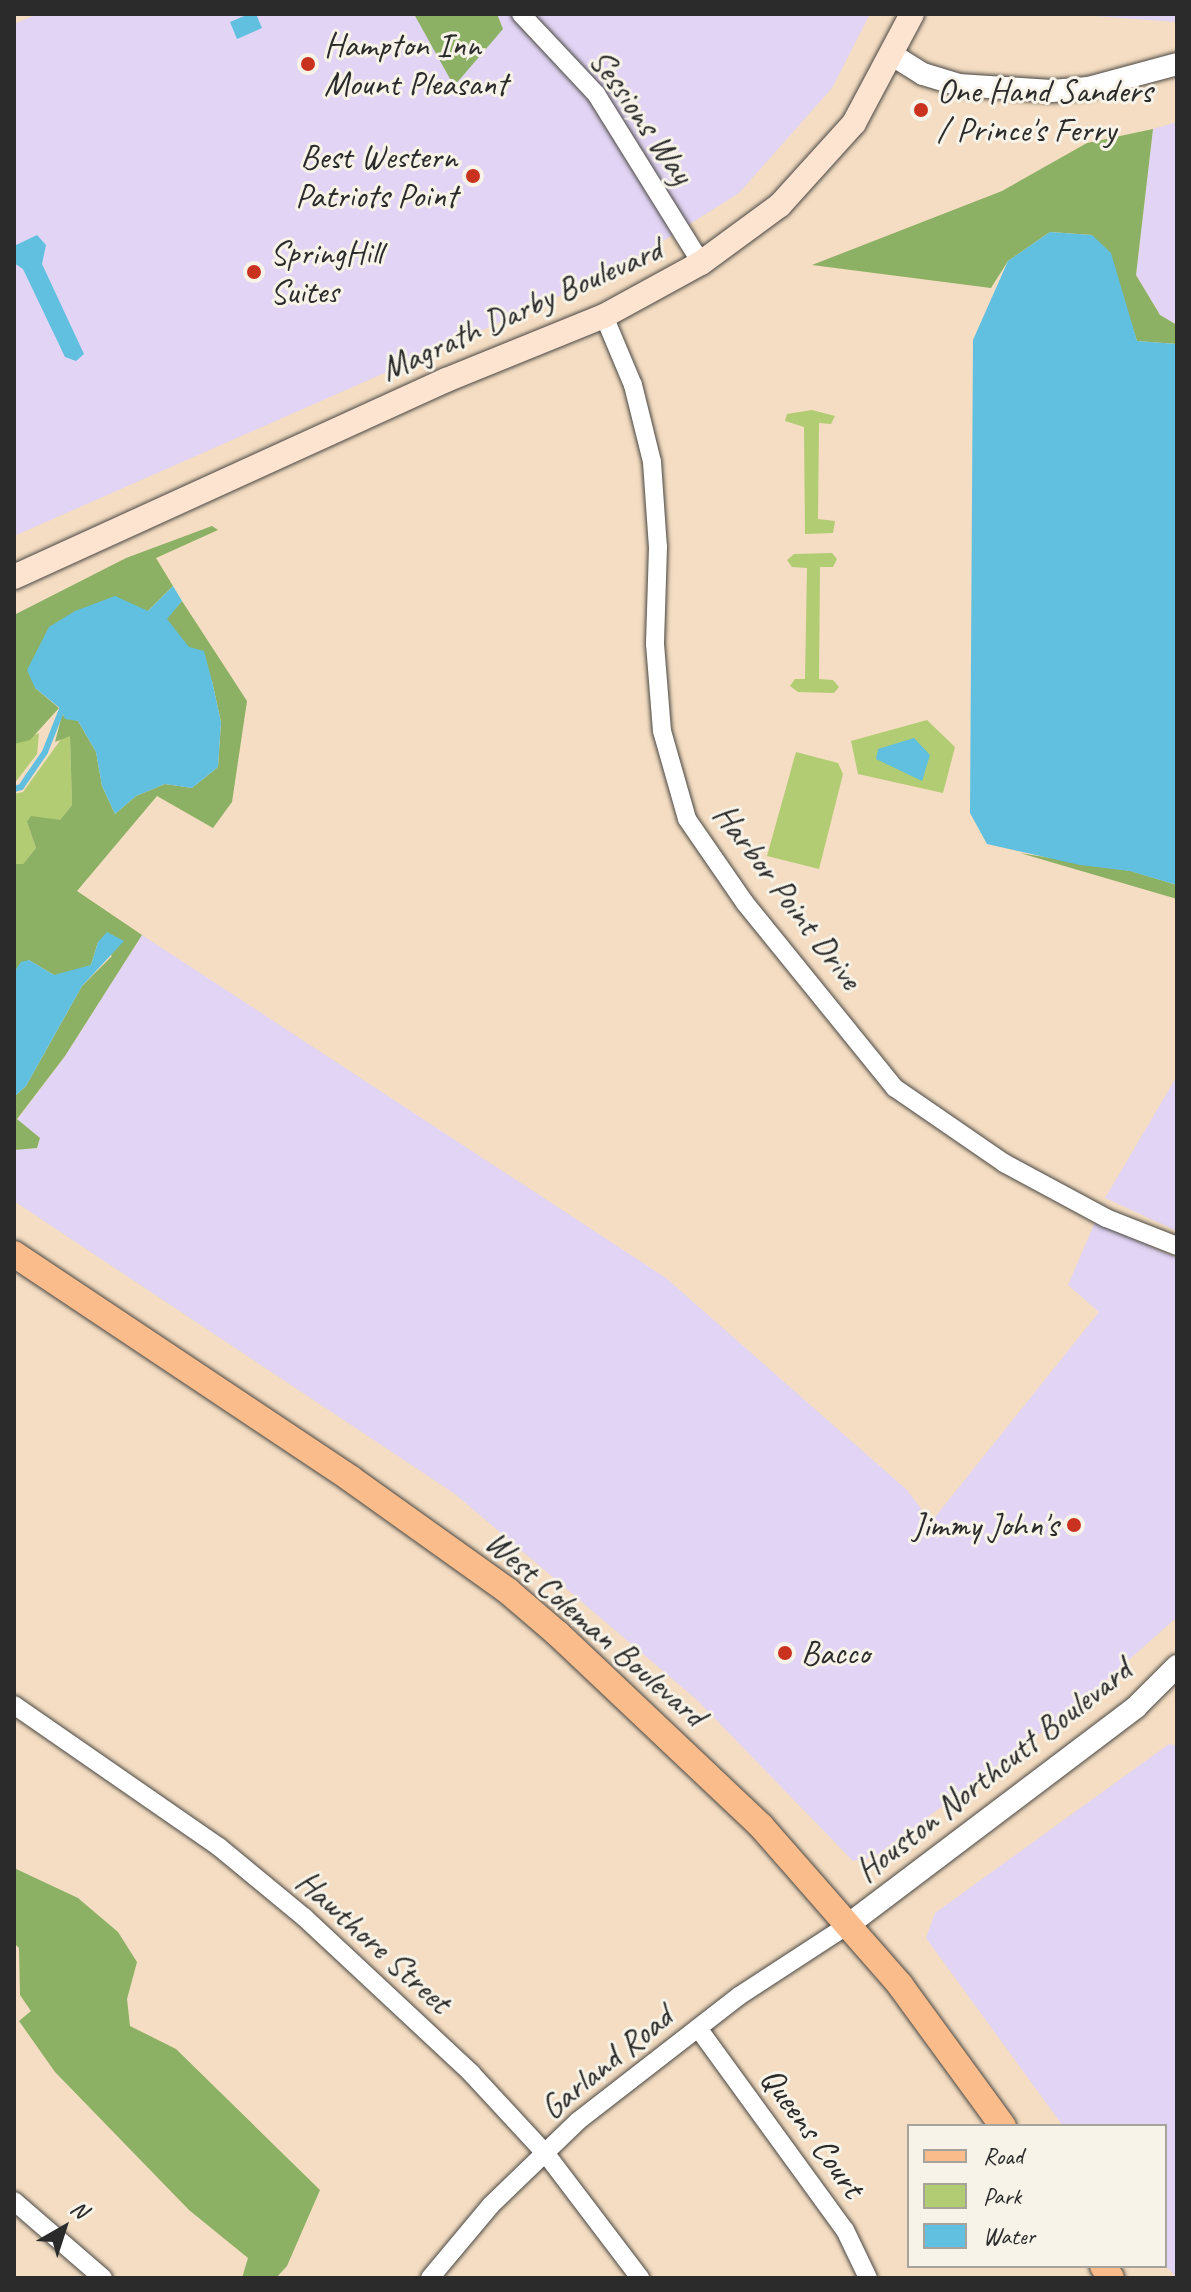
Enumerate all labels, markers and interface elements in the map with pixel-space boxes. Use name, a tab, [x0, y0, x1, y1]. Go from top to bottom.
place label: Hampton Inn Mount Pleasant	[324, 24, 506, 104]
street label: Sessions Way	[581, 41, 703, 191]
marker: Hampton Inn Mount Pleasant	[299, 55, 317, 73]
place label: One Hand Sanders / Prince's Ferry	[937, 70, 1154, 150]
marker: One Hand Sanders / Prince's Ferry	[912, 101, 930, 119]
place label: Best Western Patriots Point	[295, 136, 457, 216]
marker: Best Western Patriots Point	[464, 167, 482, 185]
street label: Magrath Darby Boulevard	[374, 228, 668, 390]
place label: SpringHill Suites	[270, 232, 382, 312]
marker: SpringHill Suites	[245, 263, 263, 281]
street label: Harbor Point Drive	[705, 795, 871, 997]
place label: Jimmy John's	[913, 1505, 1058, 1545]
marker: Jimmy John's	[1065, 1516, 1083, 1534]
street label: West Coleman Boulevard	[477, 1520, 715, 1736]
place label: Bacco	[801, 1633, 870, 1673]
marker: Bacco	[776, 1644, 794, 1662]
street label: Houston Northcutt Boulevard	[847, 1649, 1139, 1891]
street label: Hawthore Street	[288, 1860, 460, 2022]
street label: Garland Road	[532, 1997, 680, 2127]
street label: Queens Court	[752, 2059, 874, 2205]
legend	[907, 2124, 1167, 2268]
text: Road	[983, 2141, 1023, 2171]
text: Park	[983, 2181, 1021, 2211]
north arrow	[24, 2188, 104, 2268]
text: N	[65, 2194, 93, 2225]
text: Water	[983, 2221, 1035, 2251]

